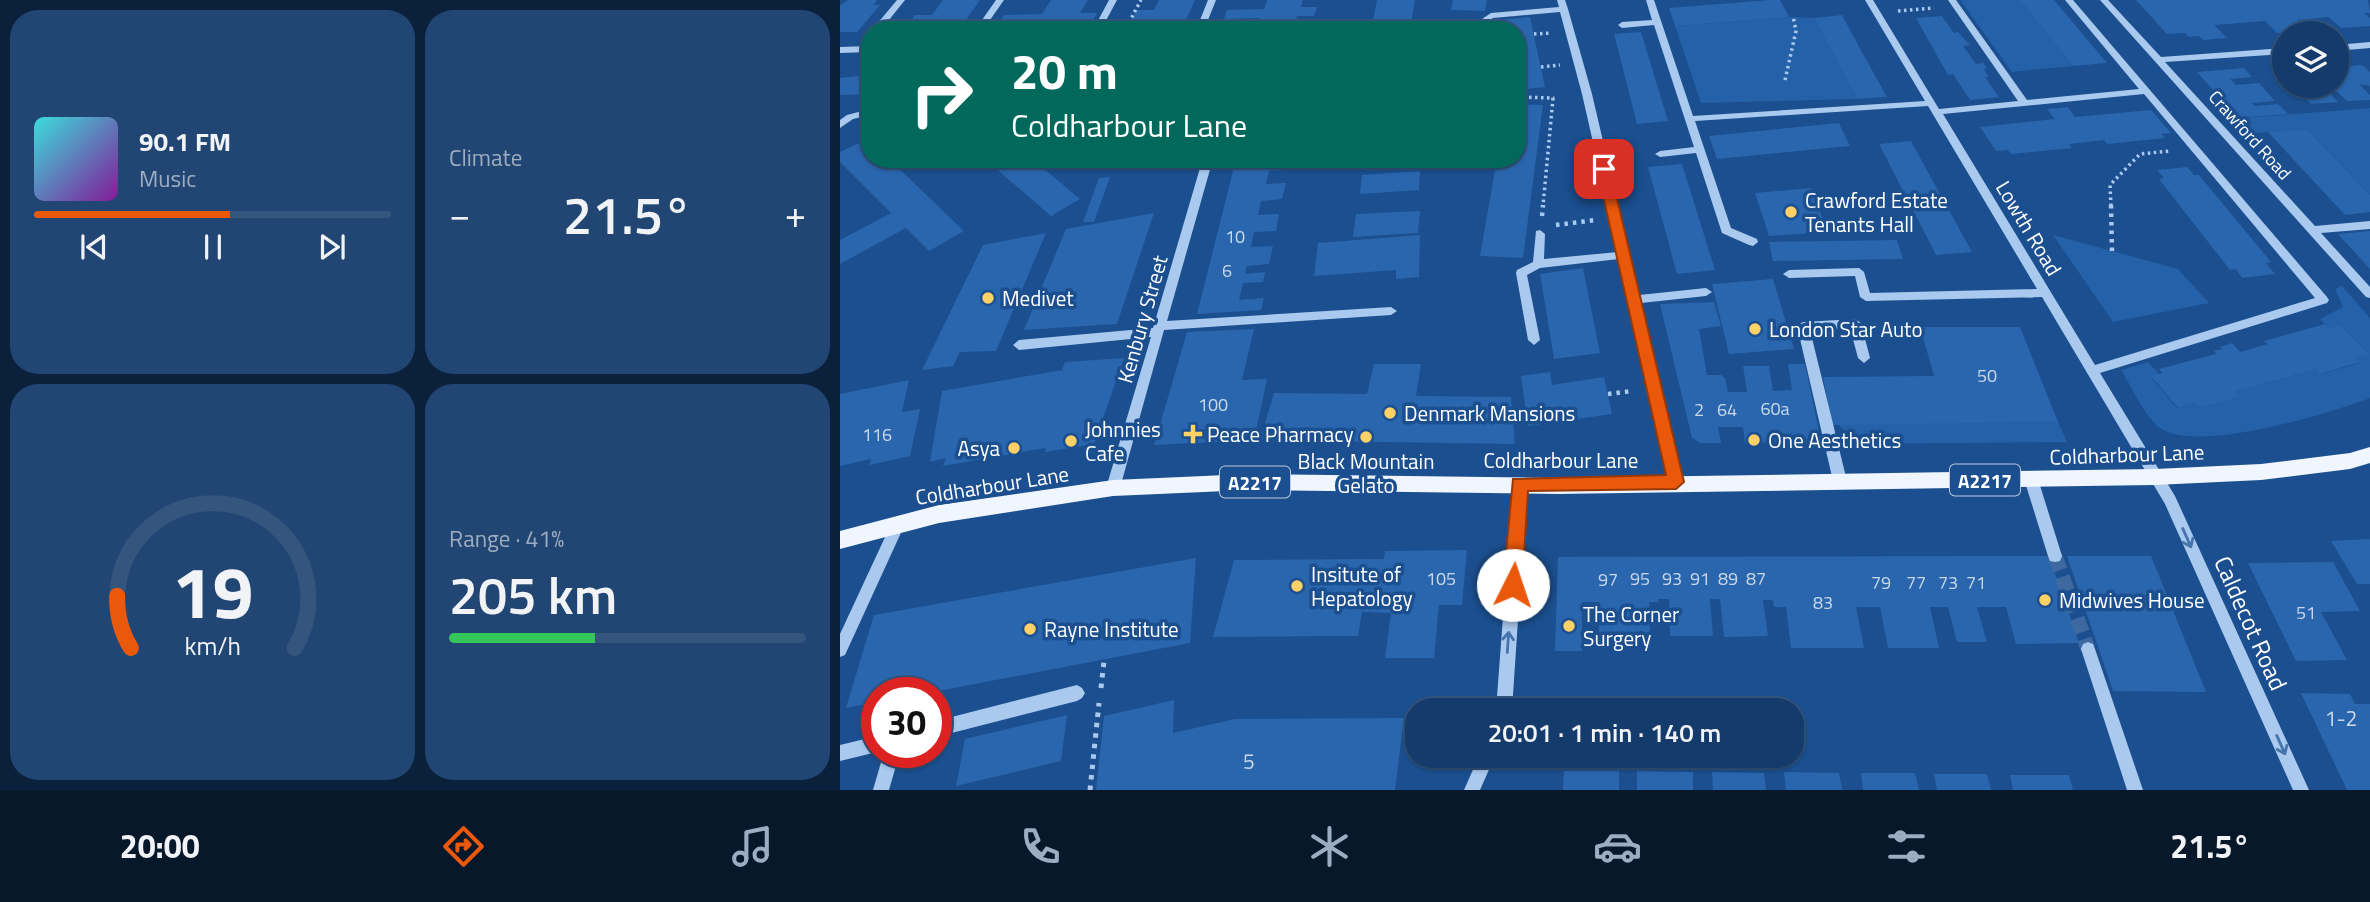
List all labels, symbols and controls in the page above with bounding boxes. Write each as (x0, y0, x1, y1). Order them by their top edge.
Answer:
map controls (2272, 21, 2349, 98)
button: layers (2272, 21, 2349, 98)
text: 20 m (1011, 33, 1118, 108)
icon: right (896, 49, 987, 140)
street label: Crawford Road (2202, 84, 2298, 186)
text: Coldharbour Lane (1011, 101, 1247, 149)
text: 90.1 FM (139, 122, 231, 161)
pin (1574, 139, 1634, 199)
text: Climate (449, 140, 522, 175)
icon: arrive (1585, 150, 1623, 188)
text: Music (139, 161, 196, 196)
street label: Lowth Road (1988, 174, 2070, 282)
text: 21.5° (563, 175, 692, 254)
place label: Crawford Estate Tenants Hall (1805, 184, 1948, 240)
text: − (449, 185, 470, 243)
text: + (785, 185, 806, 243)
marker: Crawford Estate Tenants Hall (1783, 204, 1799, 220)
house number: 10 (1225, 223, 1245, 250)
icon: previous (75, 228, 113, 266)
icon: pause (194, 228, 232, 266)
icon: next (313, 228, 351, 266)
street label: Kenbury Street (1108, 251, 1176, 387)
house number: 6 (1222, 257, 1232, 284)
place label: Medivet (1002, 282, 1074, 314)
marker: Medivet (980, 290, 996, 306)
place label: London Star Auto (1769, 313, 1923, 345)
marker: London Star Auto (1747, 321, 1763, 337)
house number: 50 (1977, 362, 1997, 389)
house number: 100 (1198, 391, 1228, 418)
house number: 60a (1760, 395, 1790, 422)
house number: 2 (1694, 396, 1704, 423)
house number: 64 (1717, 396, 1737, 423)
place label: Denmark Mansions (1404, 397, 1575, 429)
marker: Denmark Mansions (1382, 405, 1398, 421)
place label: Johnnies Cafe (1085, 413, 1161, 469)
place label: Peace Pharmacy (1207, 418, 1354, 450)
house number: 116 (862, 421, 892, 448)
place label: One Aesthetics (1768, 424, 1901, 456)
marker: Peace Pharmacy (1185, 426, 1201, 442)
marker: Black Mountain Gelato (1358, 429, 1374, 445)
place label: Asya (957, 432, 1000, 464)
marker: One Aesthetics (1746, 432, 1762, 448)
marker: Johnnies Cafe (1063, 433, 1079, 449)
street label: Coldharbour Lane (2049, 435, 2205, 473)
marker: Asya (1006, 440, 1022, 456)
street label: Coldharbour Lane (1484, 444, 1638, 476)
place label: Black Mountain Gelato (1298, 445, 1434, 501)
street label: Coldharbour Lane (913, 457, 1071, 513)
road number: A2217 (1950, 464, 2020, 495)
road number: A2217 (1220, 467, 1290, 498)
text: Range · 41% (449, 521, 564, 556)
one-way arrow (2181, 526, 2194, 548)
text: 19 (172, 536, 253, 646)
position arrow (1476, 548, 1550, 622)
street label: Caldecot Road (2205, 550, 2297, 696)
text: 205 km (449, 555, 617, 634)
place label: Insitute of Hepatology (1311, 558, 1413, 614)
house number: 105 (1426, 565, 1456, 592)
house number: 95 (1630, 565, 1650, 592)
house number: 93 (1662, 565, 1682, 592)
house number: 91 (1690, 565, 1710, 592)
house number: 89 (1718, 565, 1738, 592)
house number: 87 (1746, 565, 1766, 592)
house number: 97 (1598, 566, 1618, 593)
house number: 79 (1871, 569, 1891, 596)
house number: 77 (1906, 569, 1926, 596)
house number: 73 (1938, 569, 1958, 596)
house number: 71 (1966, 569, 1986, 596)
marker: Insitute of Hepatology (1289, 578, 1305, 594)
place label: Midwives House (2059, 584, 2205, 616)
house number: 83 (1813, 589, 1833, 616)
marker: Midwives House (2037, 592, 2053, 608)
place label: The Corner Surgery (1583, 598, 1679, 654)
house number: 51 (2296, 599, 2316, 626)
place label: Rayne Institute (1044, 613, 1179, 645)
marker: The Corner Surgery (1561, 618, 1577, 634)
marker: Rayne Institute (1022, 621, 1038, 637)
text: km/h (184, 627, 241, 665)
one-way arrow (1502, 631, 1515, 654)
speed limit sign: 30 (861, 677, 952, 768)
house number: 1-2 (2325, 702, 2357, 734)
text: 20:01 · 1 min · 140 m (1488, 713, 1721, 752)
one-way arrow (2275, 734, 2288, 755)
house number: 5 (1243, 745, 1255, 777)
text: 20:00 (120, 822, 200, 870)
icon: directions (439, 822, 488, 871)
icon: music (728, 822, 777, 871)
icon: phone (1016, 822, 1065, 871)
icon: climate (1305, 822, 1354, 871)
icon: car (1593, 822, 1642, 871)
icon: filters (1882, 822, 1931, 871)
text: 21.5° (2170, 822, 2250, 870)

